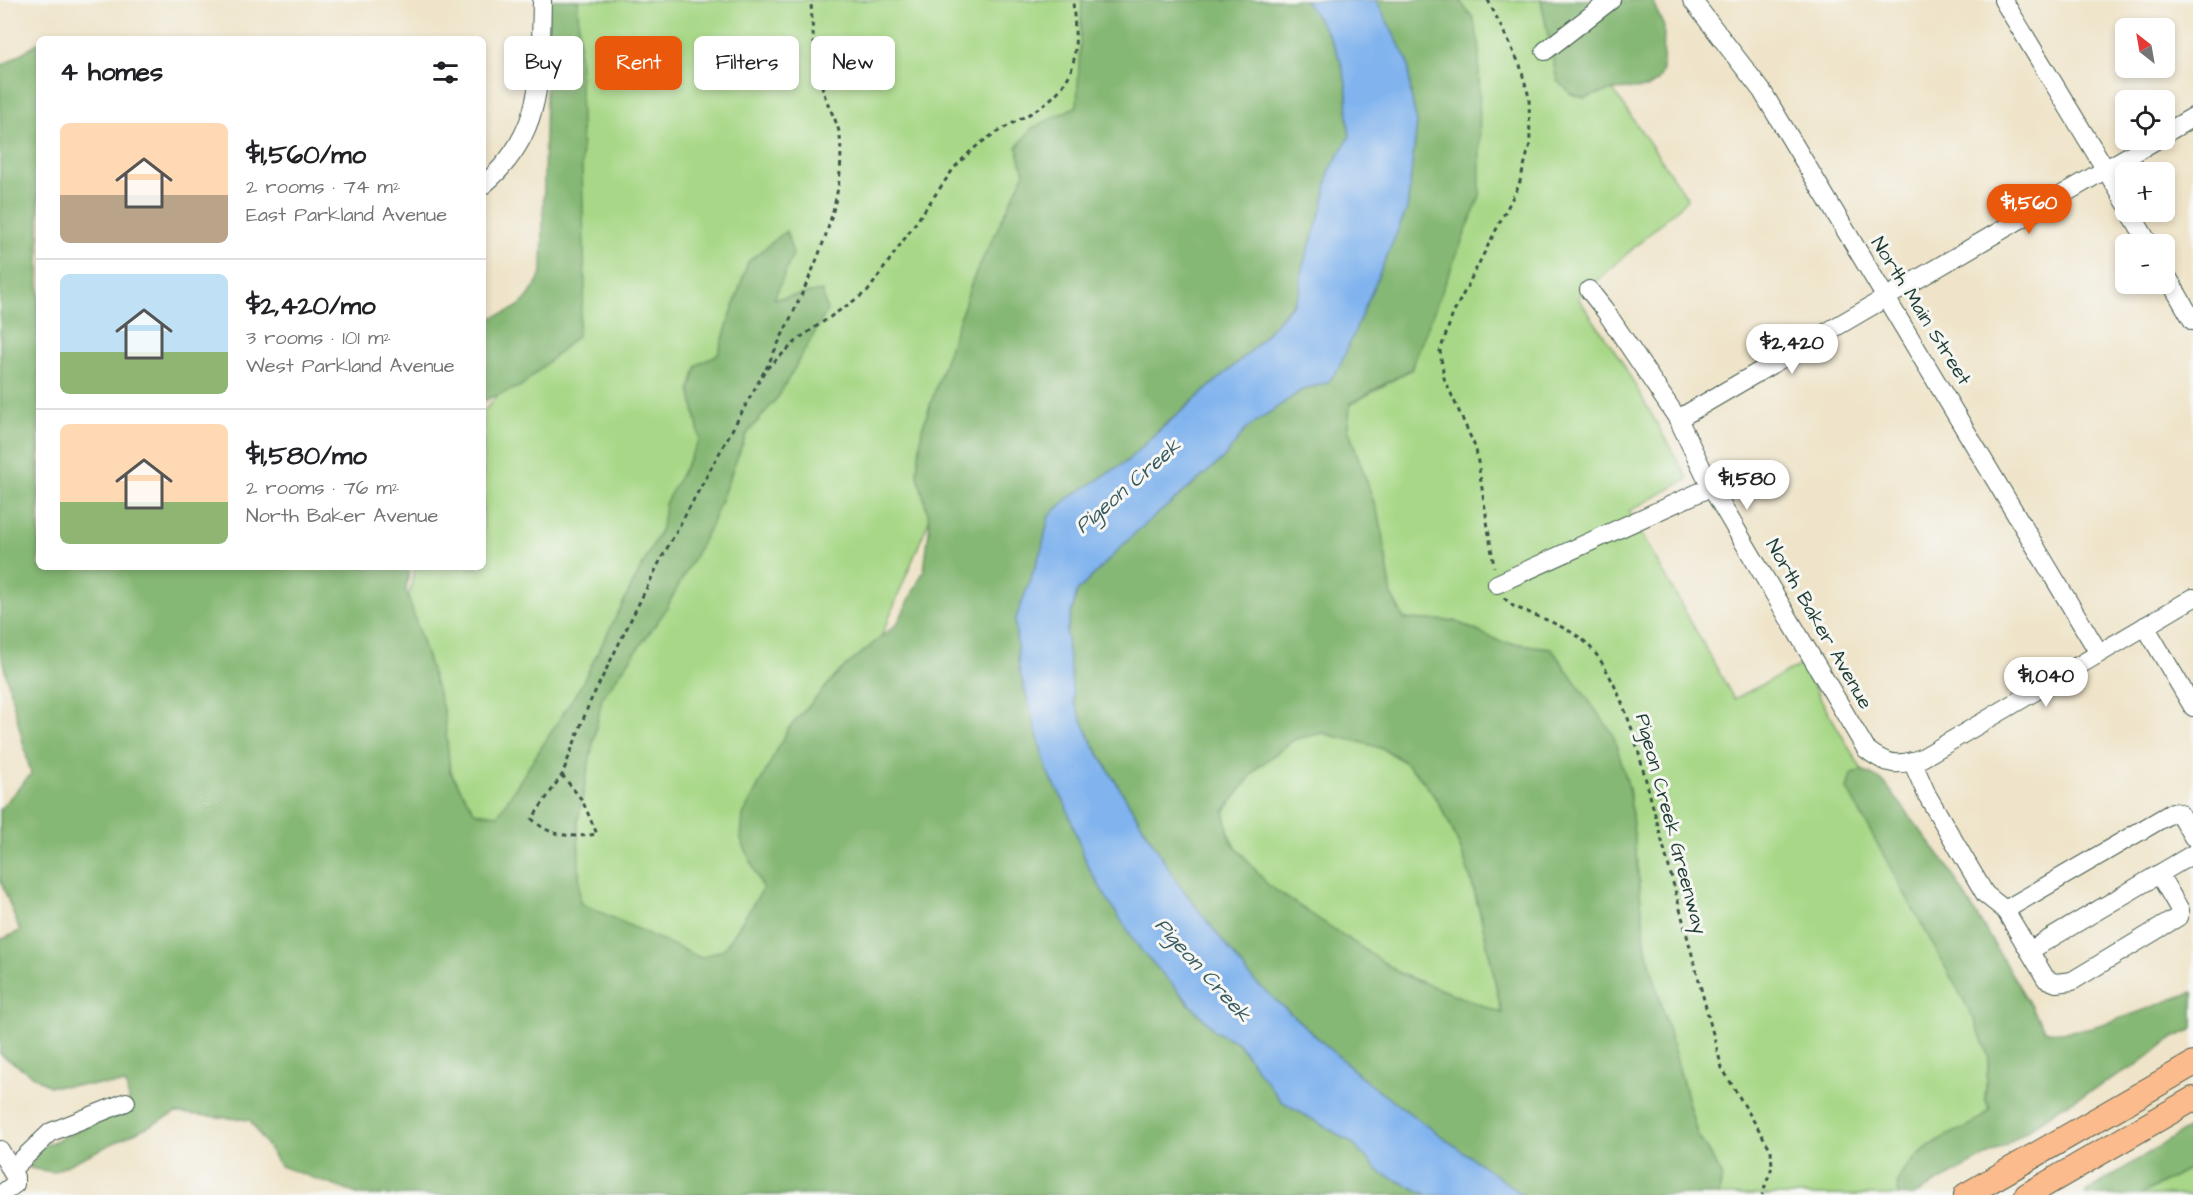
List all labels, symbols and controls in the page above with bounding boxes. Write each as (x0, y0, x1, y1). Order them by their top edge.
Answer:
north arrow (2115, 18, 2175, 78)
map controls (2115, 18, 2175, 294)
chip: Buy (504, 36, 583, 90)
chip: Rent (595, 36, 682, 90)
chip: Filters (694, 36, 799, 90)
chip: New (811, 36, 895, 90)
text: 4 homes (60, 54, 163, 90)
icon: filters (429, 56, 462, 89)
button: locate (2115, 90, 2175, 150)
text: $1,560/mo (246, 137, 366, 173)
icon: home (108, 147, 180, 219)
button: + (2115, 162, 2175, 222)
text: 2 rooms · 74 m² (246, 173, 400, 201)
pin: $1,560 (1980, 184, 2078, 235)
text: $1,560 (2001, 189, 2057, 217)
text: East Parkland Avenue (246, 201, 447, 229)
street label: North Main Street (1864, 231, 1978, 391)
button: − (2115, 234, 2175, 294)
text: $2,420/mo (246, 288, 376, 324)
icon: home (108, 298, 180, 370)
text: 3 rooms · 101 m² (246, 324, 391, 352)
pin: $2,420 (1743, 324, 1841, 375)
text: $2,420 (1760, 329, 1824, 357)
text: West Parkland Avenue (246, 352, 455, 380)
water label: Pigeon Creek (1069, 431, 1189, 541)
text: $1,580/mo (246, 438, 367, 474)
icon: home (108, 448, 180, 520)
pin: $1,580 (1698, 460, 1796, 511)
text: $1,580 (1719, 465, 1776, 493)
text: 2 rooms · 76 m² (246, 474, 399, 502)
text: North Baker Avenue (246, 502, 438, 530)
street label: North Baker Avenue (1759, 534, 1879, 714)
pin: $1,040 (1997, 657, 2095, 708)
text: $1,040 (2018, 662, 2074, 690)
street label: Pigeon Creek Greenway (1627, 711, 1714, 938)
water label: Pigeon Creek (1147, 911, 1259, 1030)

